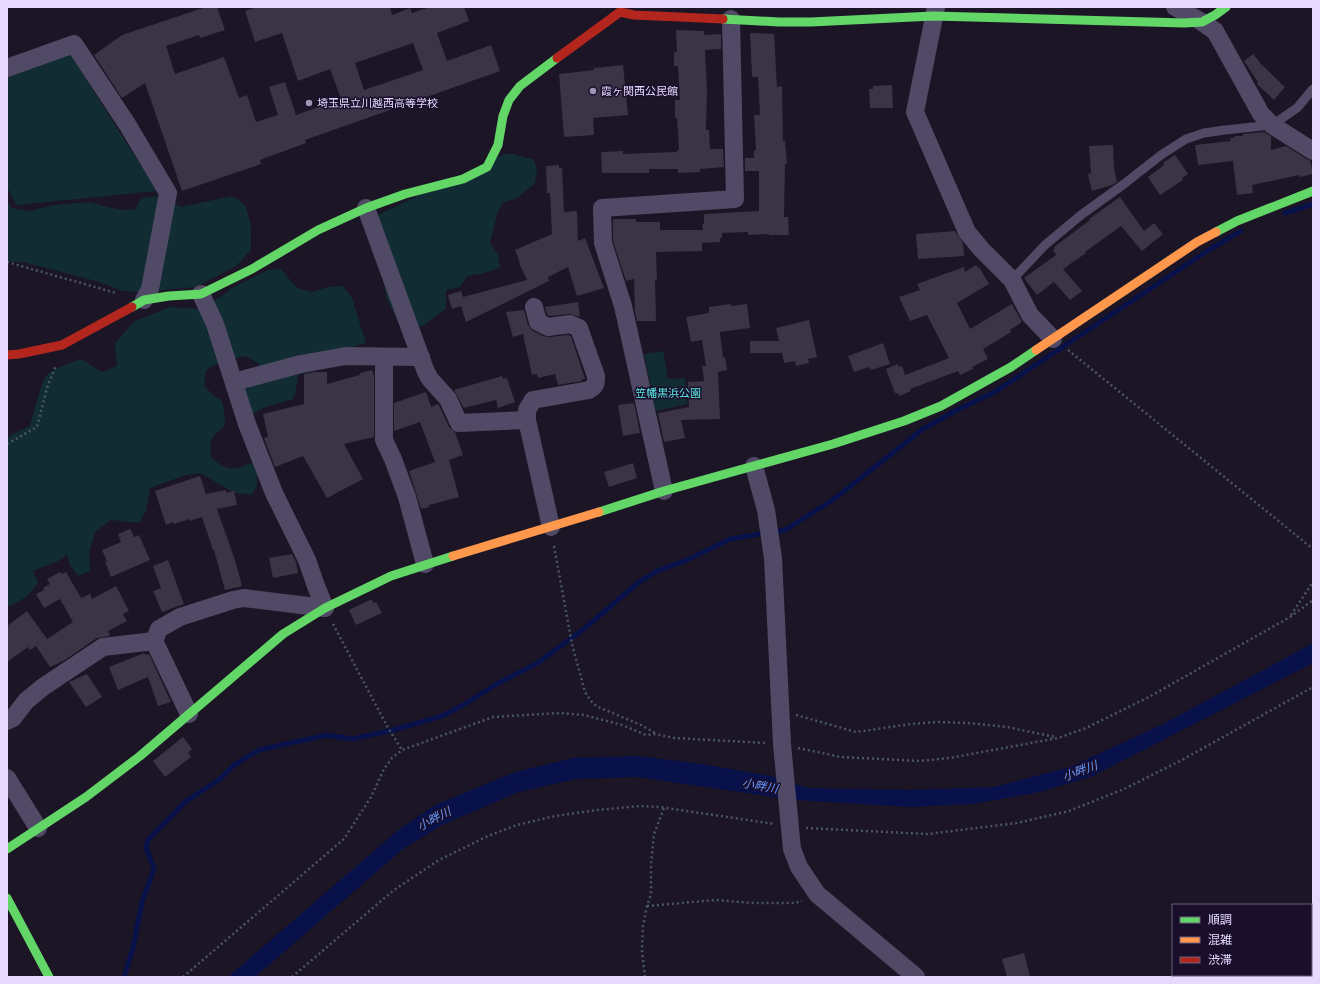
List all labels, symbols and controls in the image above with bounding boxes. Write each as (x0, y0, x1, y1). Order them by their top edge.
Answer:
place label: 霞ヶ関西公民館 (601, 85, 678, 98)
marker: 霞ヶ関西公民館 (588, 86, 598, 96)
place label: 埼玉県立川越西高等学校 (317, 97, 438, 110)
marker: 埼玉県立川越西高等学校 (304, 98, 314, 108)
park label: 笠幡黒浜公園 (635, 387, 701, 400)
water label: 小畔川 (1061, 758, 1101, 784)
water label: 小畔川 (741, 776, 781, 796)
water label: 小畔川 (415, 803, 455, 834)
legend (1172, 904, 1312, 976)
text: 順調 (1208, 913, 1232, 927)
text: 混雑 (1208, 933, 1232, 947)
text: 渋滞 (1208, 953, 1232, 967)

